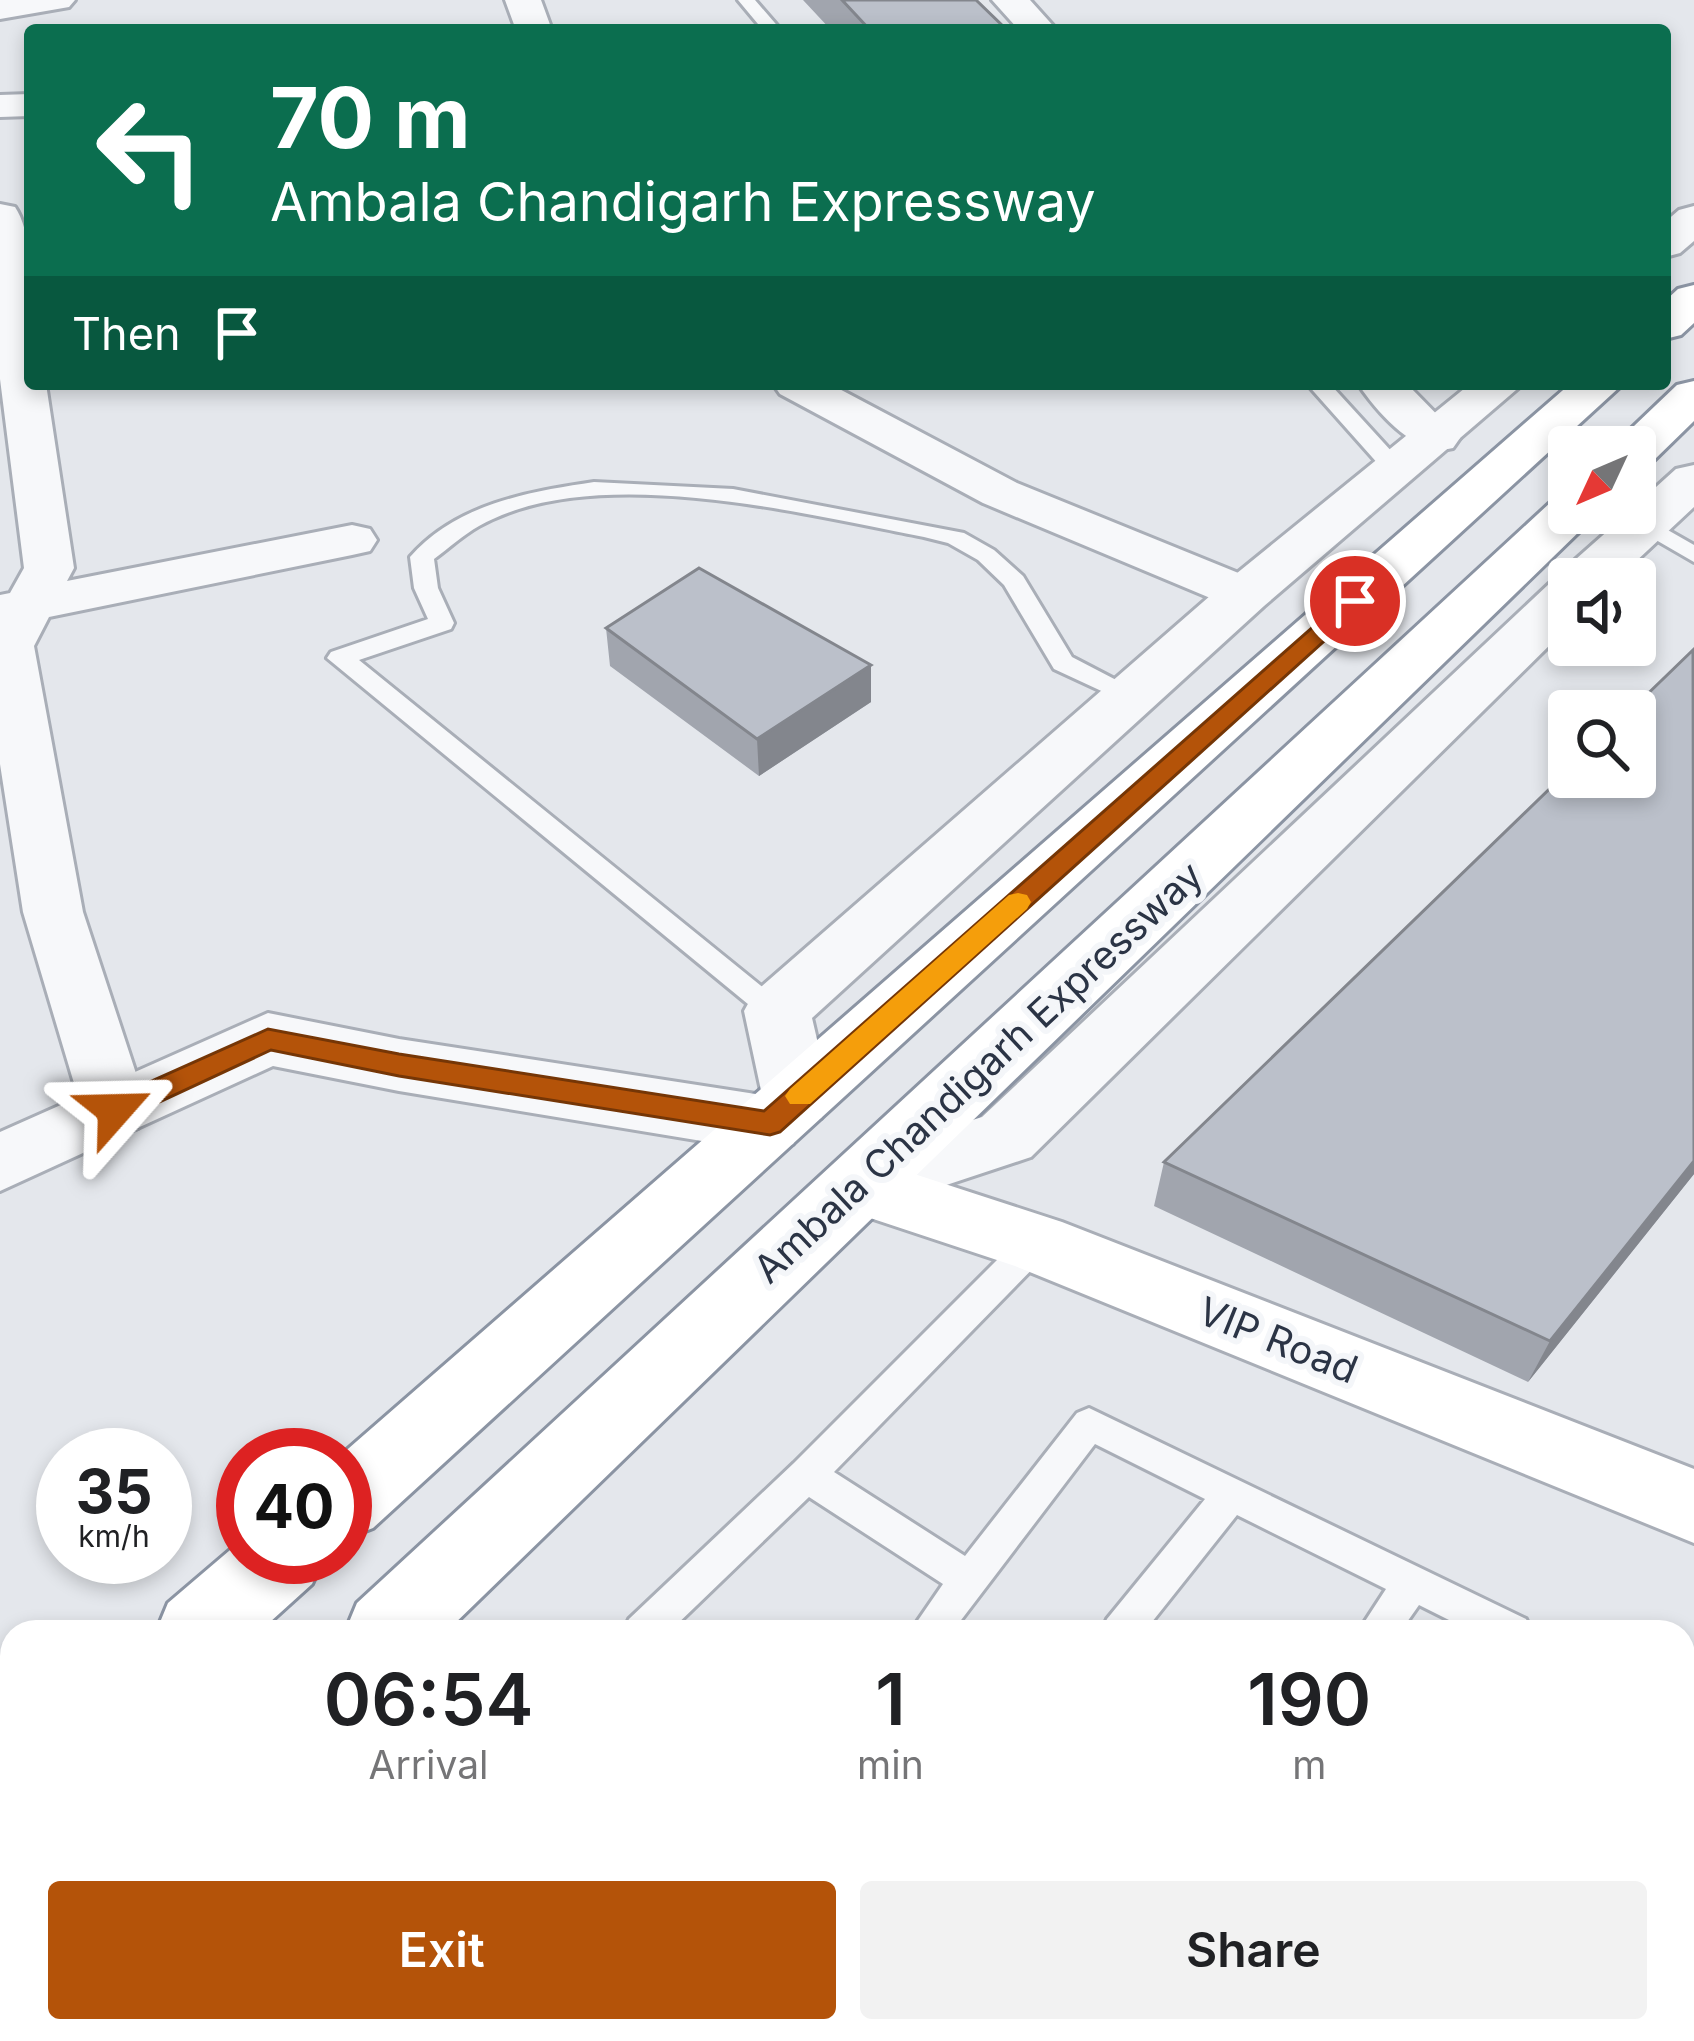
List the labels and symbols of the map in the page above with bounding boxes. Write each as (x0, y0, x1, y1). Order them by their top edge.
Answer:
north arrow (1548, 426, 1656, 534)
pin (1304, 550, 1406, 652)
street label: Ambala Chandigarh Expressway (744, 851, 1212, 1292)
position arrow (52, 1047, 178, 1173)
street label: VIP Road (1192, 1286, 1365, 1393)
speed limit sign: 40 (216, 1428, 372, 1584)

